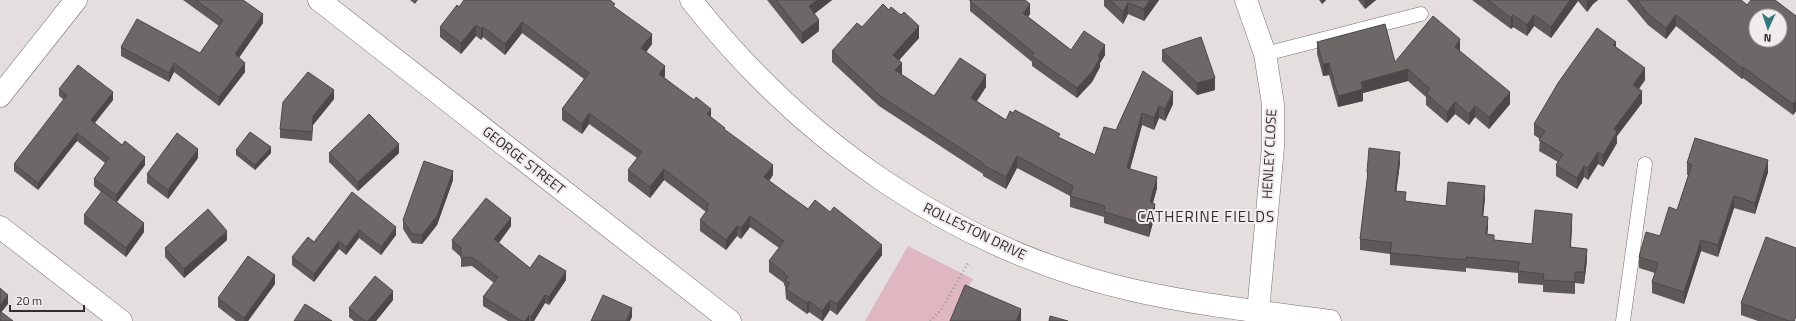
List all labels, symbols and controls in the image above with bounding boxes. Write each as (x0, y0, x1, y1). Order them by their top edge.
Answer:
north arrow (1748, 8, 1788, 48)
text: N (1763, 30, 1772, 46)
street label: HENLEY CLOSE (1256, 108, 1281, 200)
street label: GEORGE STREET (478, 121, 571, 199)
street label: ROLLESTON DRIVE (920, 196, 1031, 265)
district label: CATHERINE FIELDS (1137, 205, 1275, 228)
scale bar (10, 287, 84, 313)
text: 20 m (16, 291, 42, 310)

